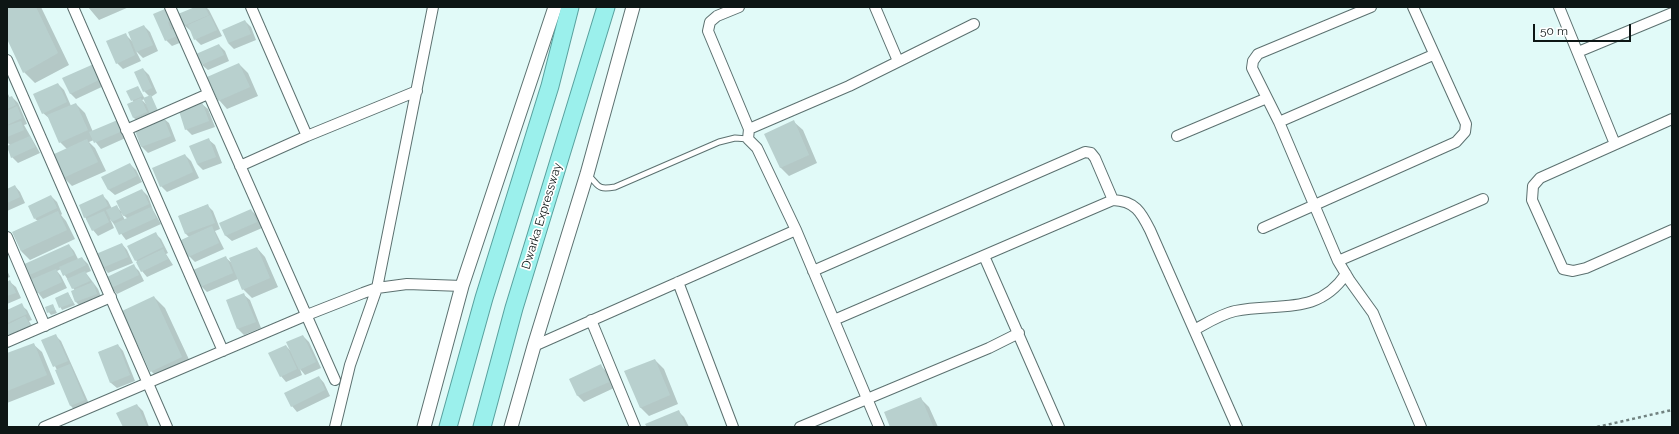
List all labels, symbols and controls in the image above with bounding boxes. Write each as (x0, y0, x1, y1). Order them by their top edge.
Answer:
scale bar (1535, 16, 1633, 42)
text: 50 m (1540, 24, 1568, 38)
street label: Dwarka Expressway (519, 161, 565, 271)

